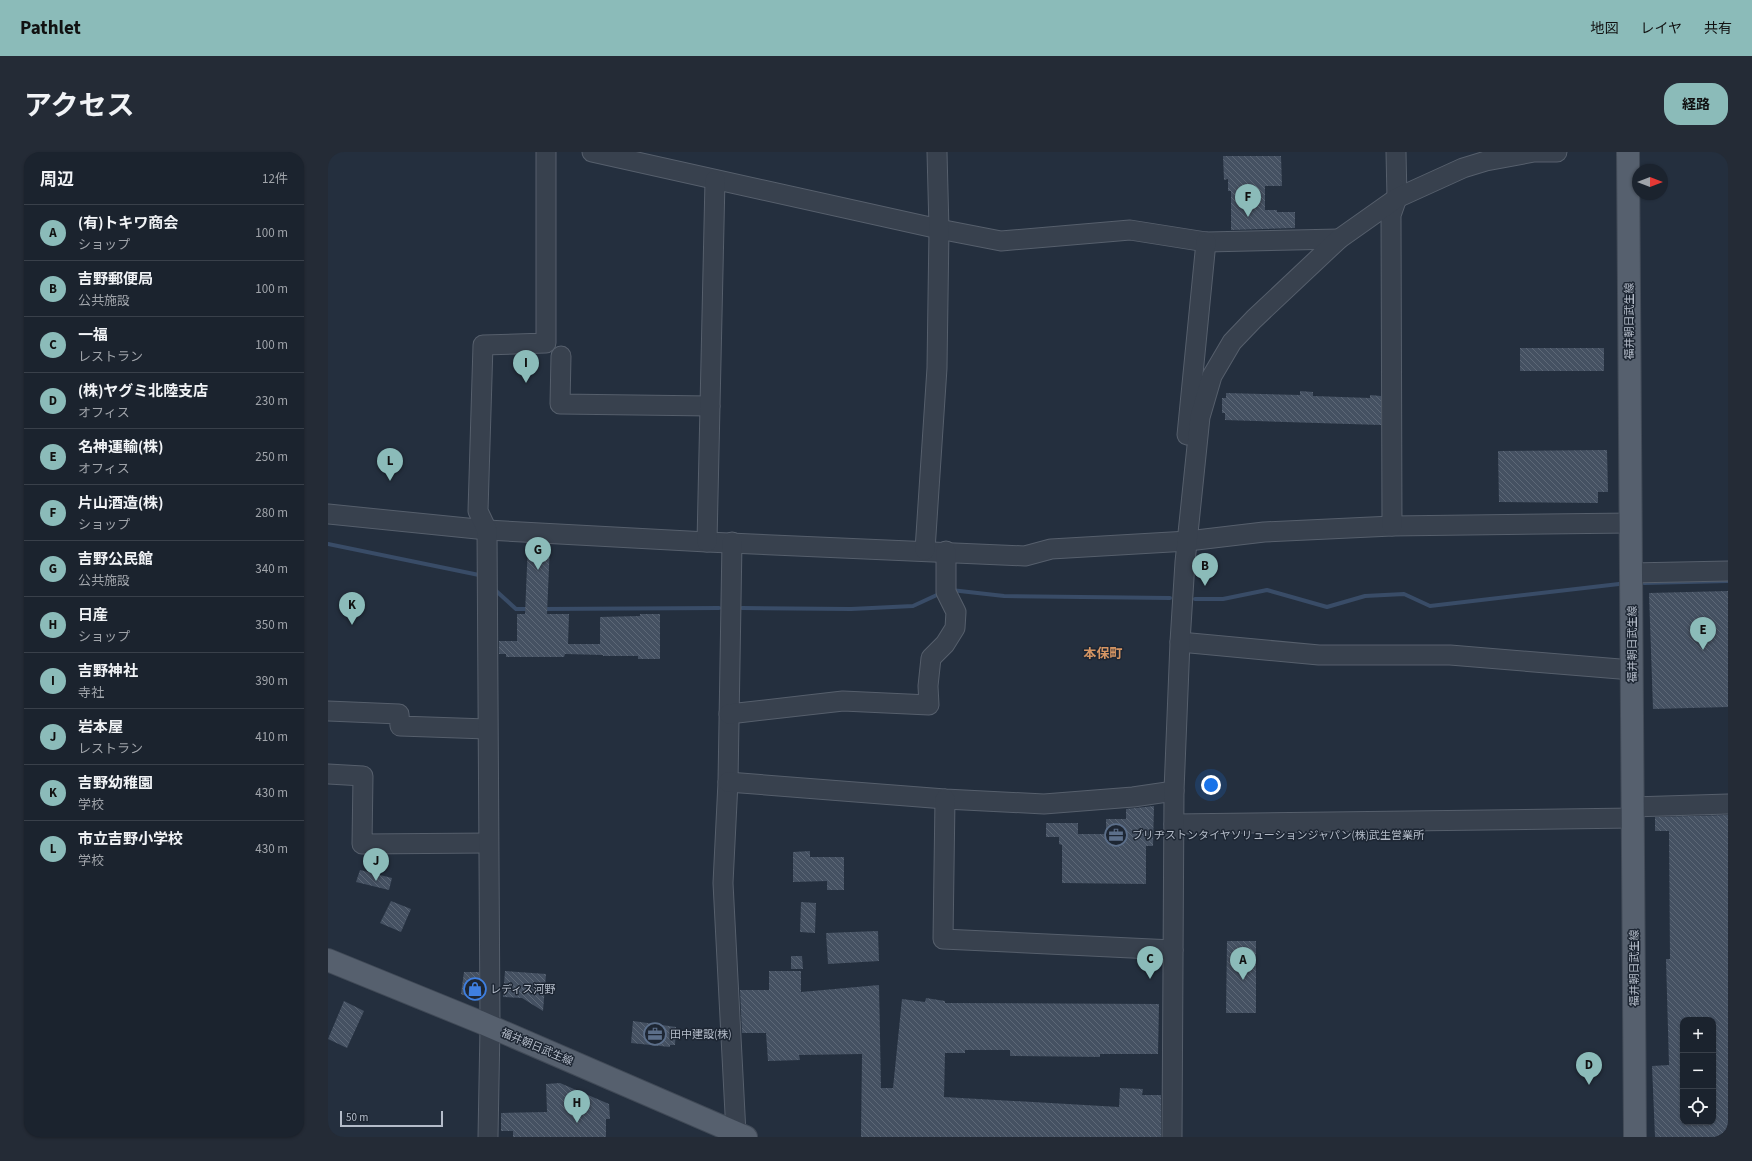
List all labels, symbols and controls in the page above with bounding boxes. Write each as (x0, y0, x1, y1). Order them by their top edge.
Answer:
text: Pathlet (20, 15, 81, 42)
text: 地図 (1590, 19, 1618, 39)
text: レイヤ (1640, 19, 1682, 39)
text: 共有 (1704, 19, 1732, 39)
button: 経路 (1664, 83, 1728, 125)
text: アクセス (24, 86, 135, 126)
north arrow (1632, 164, 1668, 200)
text: 周辺 (40, 168, 74, 192)
text: 12件 (262, 170, 288, 188)
pin: F (1235, 184, 1261, 217)
text: (有)トキワ商会 (78, 213, 178, 234)
text: A (49, 224, 57, 242)
text: 100 m (255, 224, 288, 242)
text: ショップ (78, 236, 130, 254)
text: 吉野郵便局 (78, 269, 153, 290)
text: B (49, 280, 57, 298)
text: 100 m (255, 280, 288, 298)
street label: 福井朝日武生線 (1622, 283, 1637, 360)
text: 公共施設 (78, 292, 130, 310)
text: 一福 (78, 325, 108, 346)
text: C (49, 336, 57, 354)
text: 100 m (255, 336, 288, 354)
text: レストラン (78, 348, 143, 366)
pin: I (513, 350, 539, 383)
text: (株)ヤグミ北陸支店 (78, 381, 208, 402)
text: D (49, 392, 57, 410)
text: 230 m (255, 392, 288, 410)
text: オフィス (78, 404, 130, 422)
text: 名神運輸(株) (78, 437, 163, 458)
text: E (49, 448, 57, 466)
text: 250 m (255, 448, 288, 466)
pin: L (377, 448, 403, 481)
text: オフィス (78, 460, 130, 478)
text: 片山酒造(株) (78, 493, 163, 514)
text: F (50, 504, 56, 522)
text: 280 m (255, 504, 288, 522)
text: ショップ (78, 516, 130, 534)
pin: G (525, 537, 551, 570)
text: 吉野公民館 (78, 549, 153, 570)
pin: B (1192, 553, 1218, 586)
text: G (49, 560, 57, 578)
text: 340 m (255, 560, 288, 578)
text: 公共施設 (78, 572, 130, 590)
pin: K (339, 592, 365, 625)
text: 日産 (78, 605, 108, 626)
street label: 福井朝日武生線 (1625, 606, 1640, 683)
text: H (49, 616, 57, 634)
text: 350 m (255, 616, 288, 634)
pin: E (1690, 617, 1716, 650)
text: ショップ (78, 628, 130, 646)
district label: 本保町 (1083, 645, 1123, 663)
text: 吉野神社 (78, 661, 138, 682)
text: I (51, 672, 55, 690)
text: 390 m (255, 672, 288, 690)
text: 寺社 (78, 684, 104, 702)
text: 岩本屋 (78, 717, 123, 738)
text: J (50, 728, 56, 746)
text: 410 m (255, 728, 288, 746)
text: レストラン (78, 740, 143, 758)
text: 吉野幼稚園 (78, 773, 153, 794)
your location (1201, 775, 1221, 795)
text: K (49, 784, 57, 802)
text: 430 m (255, 784, 288, 802)
text: 学校 (78, 796, 104, 814)
office icon: ブリヂストンタイヤソリューションジャパン(株)武生営業所 (1103, 822, 1129, 848)
place label: ブリヂストンタイヤソリューションジャパン(株)武生営業所 (1132, 828, 1425, 843)
text: 市立吉野小学校 (78, 829, 183, 850)
text: L (50, 840, 56, 858)
text: 430 m (255, 840, 288, 858)
pin: J (363, 848, 389, 881)
text: 学校 (78, 852, 104, 870)
street label: 福井朝日武生線 (1627, 930, 1642, 1007)
pin: C (1137, 946, 1163, 979)
pin: A (1230, 947, 1256, 980)
shop icon: レディス河野 (462, 976, 488, 1002)
place label: レディス河野 (490, 982, 555, 997)
map controls (1680, 1017, 1716, 1125)
button: + (1680, 1017, 1716, 1053)
office icon: 田中建設(株) (642, 1021, 668, 1047)
street label: 福井朝日武生線 (499, 1025, 575, 1069)
place label: 田中建設(株) (670, 1027, 732, 1042)
pin: D (1576, 1052, 1602, 1085)
button: − (1680, 1053, 1716, 1089)
button: locate (1680, 1089, 1716, 1125)
pin: H (564, 1090, 590, 1123)
scale bar (340, 1109, 443, 1128)
text: 50 m (346, 1110, 368, 1125)

